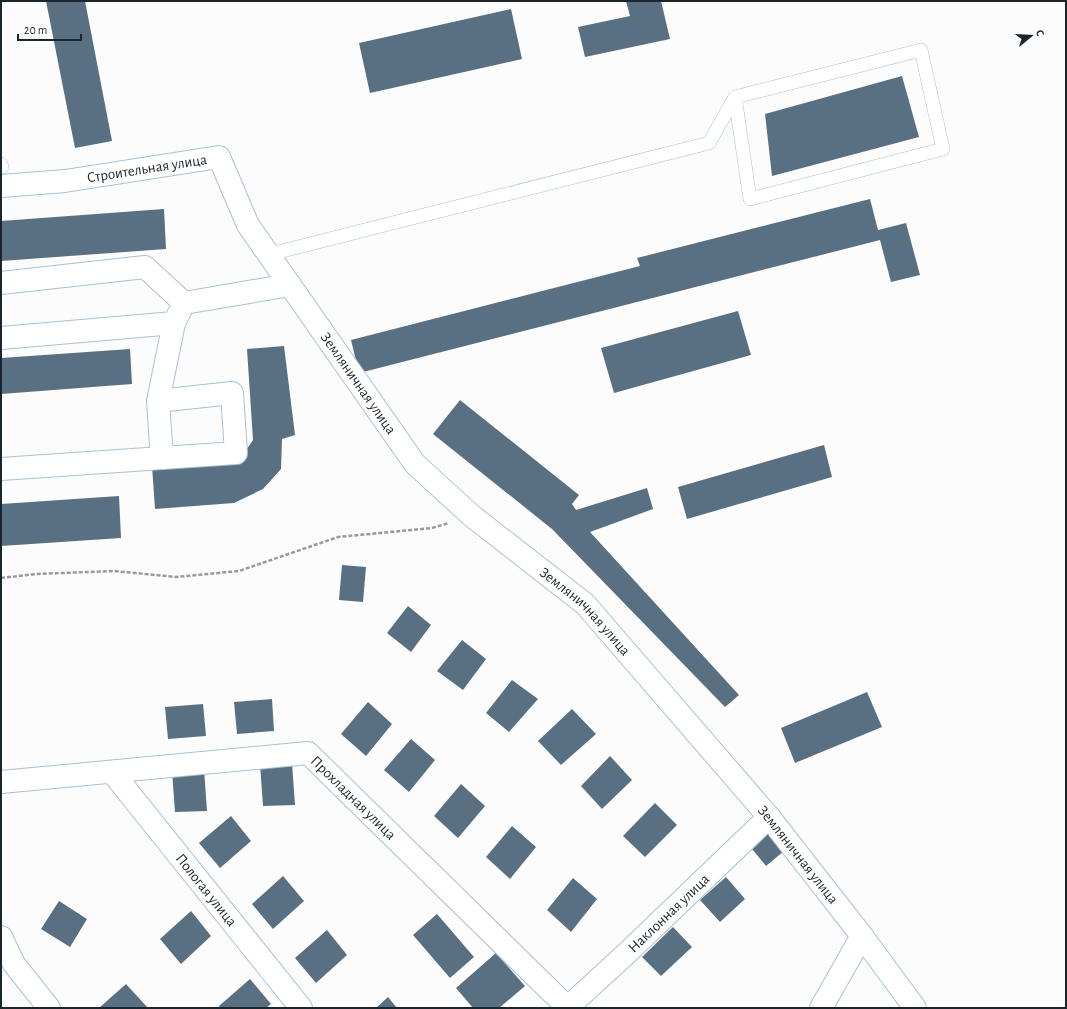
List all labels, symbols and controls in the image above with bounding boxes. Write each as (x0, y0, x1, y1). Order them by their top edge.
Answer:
scale bar (18, 16, 81, 42)
north arrow (1011, 16, 1051, 56)
text: 20 m (24, 24, 47, 36)
text: С (1034, 28, 1046, 38)
street label: Строительная улица (86, 151, 208, 185)
street label: Земляничная улица (318, 330, 399, 437)
street label: Земляничная улица (537, 564, 633, 658)
street label: Прохладная улица (308, 753, 399, 842)
street label: Земляничная улица (755, 803, 841, 907)
street label: Пологая улица (173, 851, 240, 929)
street label: Наклонная улица (625, 871, 712, 955)

